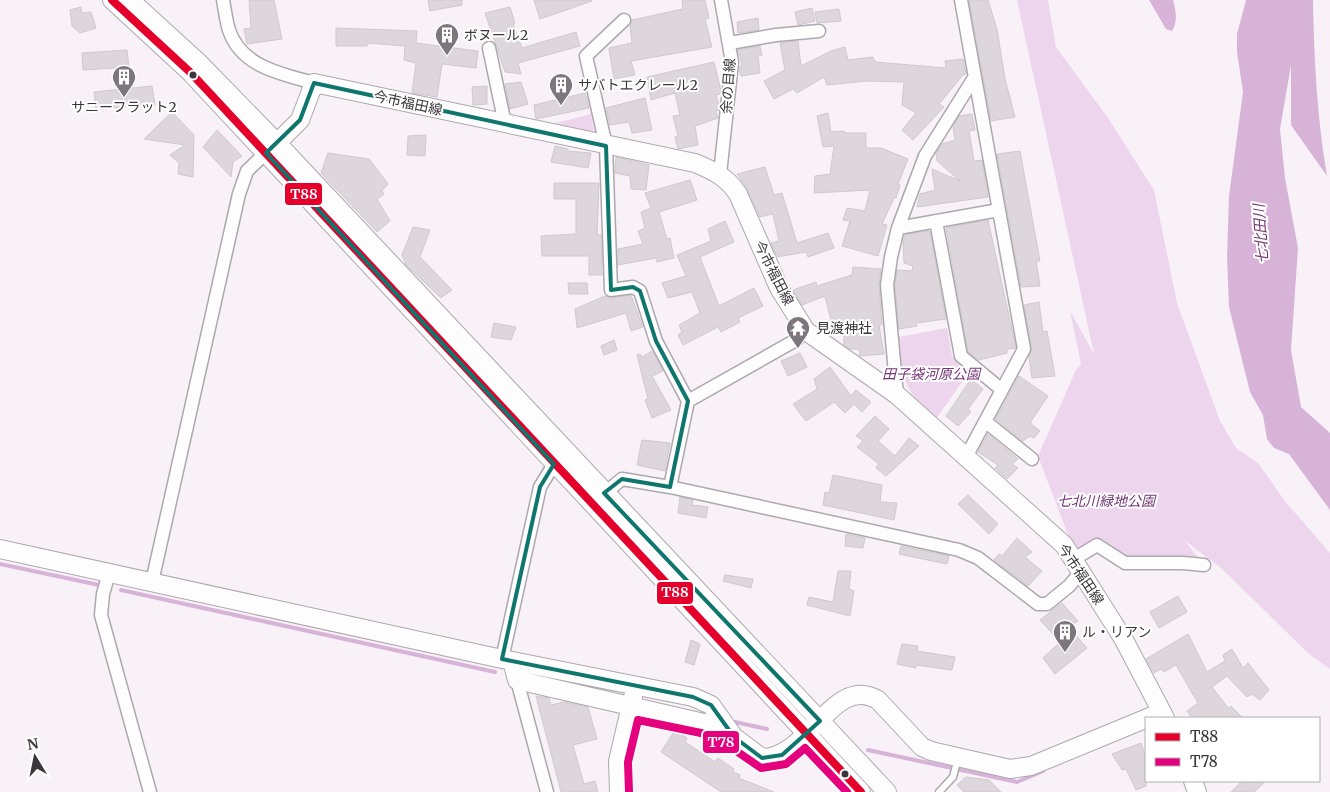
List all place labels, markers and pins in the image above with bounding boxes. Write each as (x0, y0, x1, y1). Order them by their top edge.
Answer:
building icon: ボヌール2 (434, 22, 460, 56)
place label: ボヌール2 (464, 26, 528, 44)
building icon: サニーフラット2 (111, 64, 137, 98)
unlabelled marker (188, 70, 198, 80)
building icon: サバトエクレール2 (548, 72, 574, 106)
place label: サバトエクレール2 (578, 76, 698, 94)
place label: サニーフラット2 (71, 98, 177, 116)
temple icon: 見渡神社 (785, 315, 811, 349)
place label: 見渡神社 (816, 319, 872, 337)
building icon: ル・リアン (1052, 619, 1078, 653)
place label: ル・リアン (1082, 623, 1151, 641)
unlabelled marker (840, 769, 850, 779)

